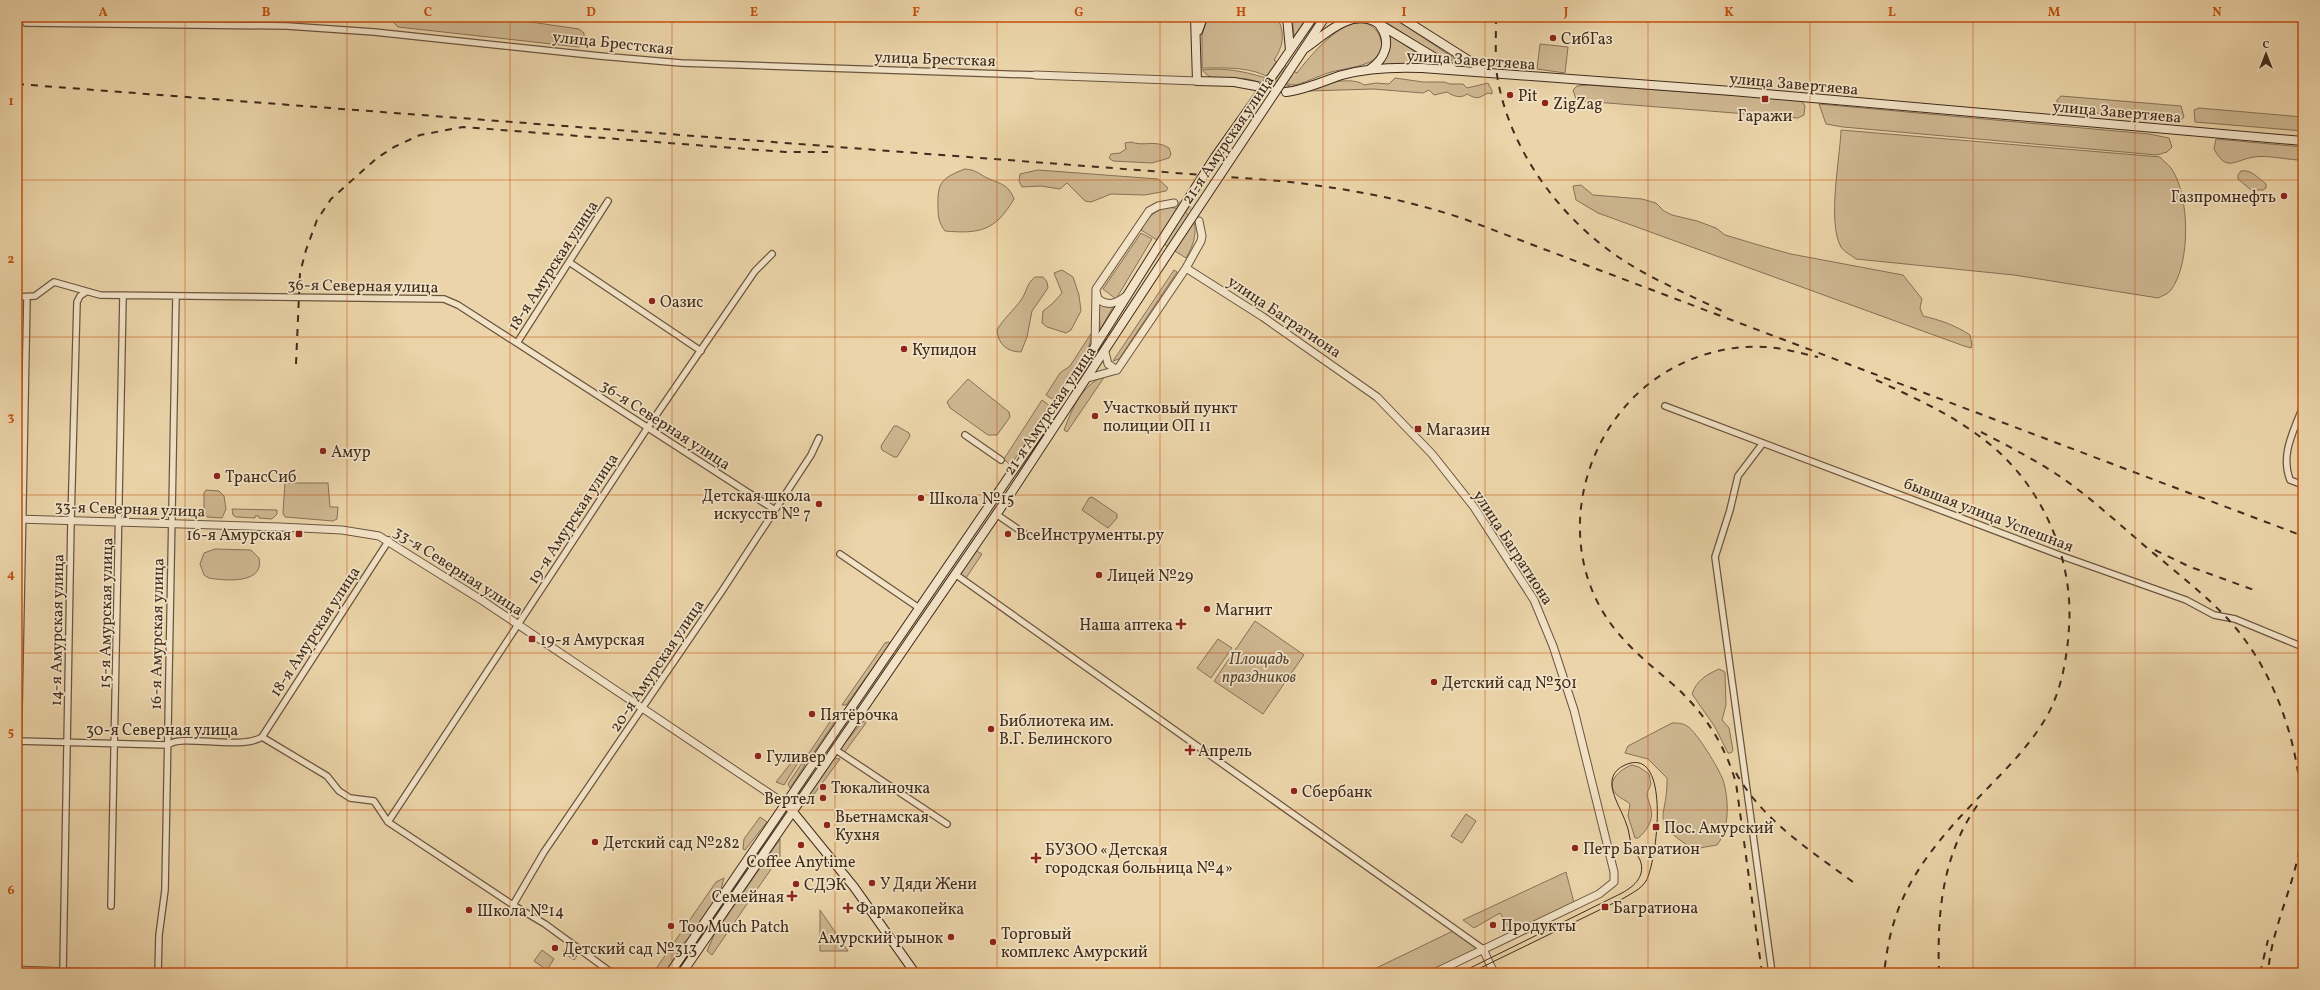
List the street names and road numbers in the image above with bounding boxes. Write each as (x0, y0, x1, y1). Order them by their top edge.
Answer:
street label: улица Брестская (551, 27, 674, 61)
street label: улица Завертяева (1405, 46, 1536, 76)
street label: улица Брестская (874, 47, 996, 73)
street label: улица Завертяева (1728, 68, 1859, 102)
street label: 21-я Амурская улица (1177, 71, 1280, 209)
street label: улица Завертяева (2051, 96, 2182, 130)
street label: 18-я Амурская улица (503, 197, 604, 336)
street label: улица Багратиона (1223, 271, 1345, 364)
street label: 36-я Северная улица (287, 275, 439, 299)
street label: 21-я Амурская улица (999, 342, 1102, 480)
street label: 36-я Северная улица (596, 375, 734, 476)
street label: 19-я Амурская улица (523, 449, 624, 589)
street label: бывшая улица Успешная (1900, 473, 2076, 558)
street label: улица Багратиона (1467, 486, 1558, 610)
street label: 33-я Северная улица (54, 496, 206, 524)
street label: 33-я Северная улица (389, 521, 527, 622)
street label: 15-я Амурская улица (95, 537, 119, 689)
street label: 14-я Амурская улица (46, 554, 70, 706)
street label: 16-я Амурская улица (146, 558, 170, 710)
street label: 18-я Амурская улица (265, 563, 366, 702)
street label: 20-я Амурская улица (605, 595, 710, 737)
street label: 30-я Северная улица (86, 720, 238, 742)

